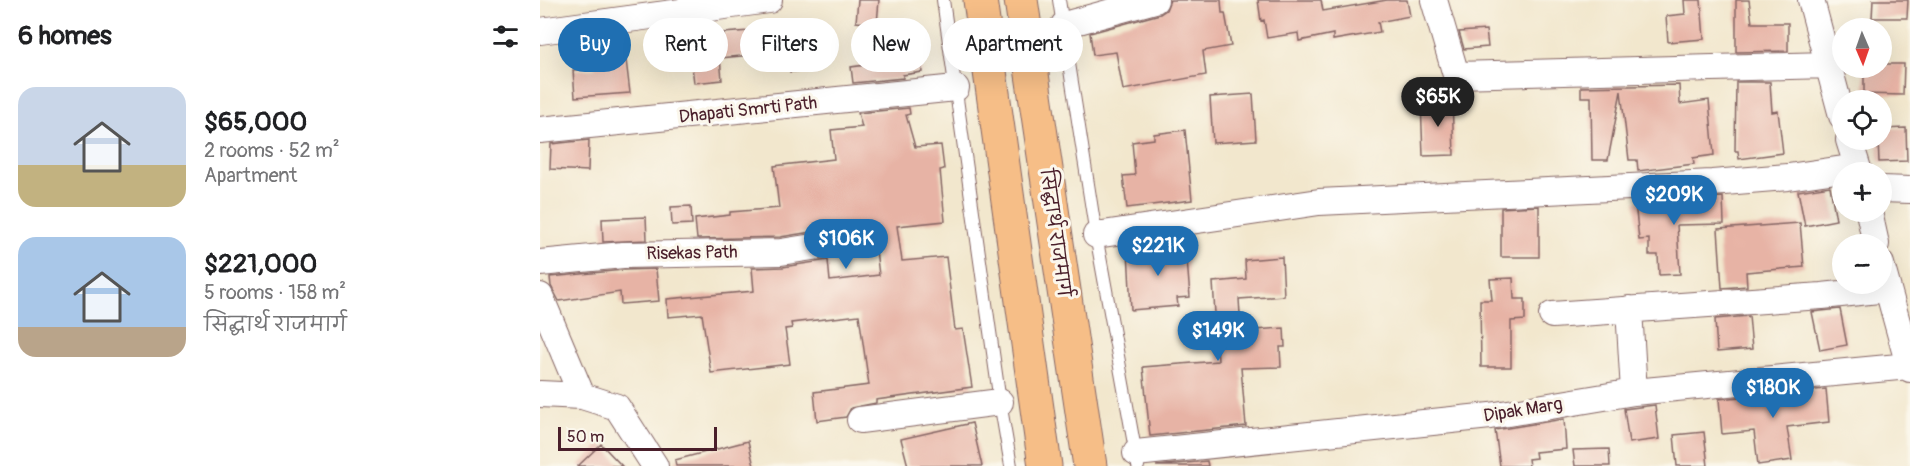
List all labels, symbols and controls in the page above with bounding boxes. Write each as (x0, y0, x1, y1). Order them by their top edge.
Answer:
chip: Buy (558, 18, 631, 72)
chip: Rent (643, 18, 728, 72)
chip: Filters (740, 18, 839, 72)
chip: New (851, 18, 931, 72)
chip: Apartment (943, 18, 1083, 72)
north arrow (1832, 18, 1892, 78)
map controls (1832, 18, 1892, 294)
text: 6 homes (18, 20, 112, 52)
icon: filters (489, 20, 522, 53)
pin: $65K (1402, 77, 1474, 128)
text: $65K (1415, 84, 1461, 109)
button: locate (1832, 90, 1892, 150)
street label: Dhapati Smrti Path (678, 91, 818, 129)
text: $65,000 (204, 106, 307, 138)
icon: home (66, 111, 138, 183)
text: 2 rooms · 52 m² (204, 138, 340, 163)
button: + (1832, 162, 1892, 222)
text: Apartment (204, 163, 297, 188)
street label: सिद्धार्थ राजमार्ग (1035, 166, 1079, 300)
pin: $209K (1632, 175, 1716, 226)
text: $209K (1645, 182, 1703, 207)
pin: $106K (804, 219, 888, 270)
text: $106K (818, 226, 874, 251)
pin: $221K (1116, 226, 1200, 277)
text: $221K (1131, 233, 1185, 258)
button: − (1832, 234, 1892, 294)
street label: Risekas Path (646, 241, 738, 265)
text: $221,000 (204, 248, 317, 280)
icon: home (66, 261, 138, 333)
text: 5 rooms · 158 m² (204, 280, 346, 305)
pin: $149K (1176, 311, 1260, 362)
text: सिद्धार्थ राजमार्ग (204, 312, 347, 337)
text: $149K (1192, 318, 1244, 343)
pin: $180K (1731, 368, 1815, 419)
text: $180K (1746, 375, 1800, 400)
street label: Dipak Marg (1482, 392, 1564, 428)
scale bar (558, 424, 717, 452)
text: 50 m (567, 427, 604, 447)

